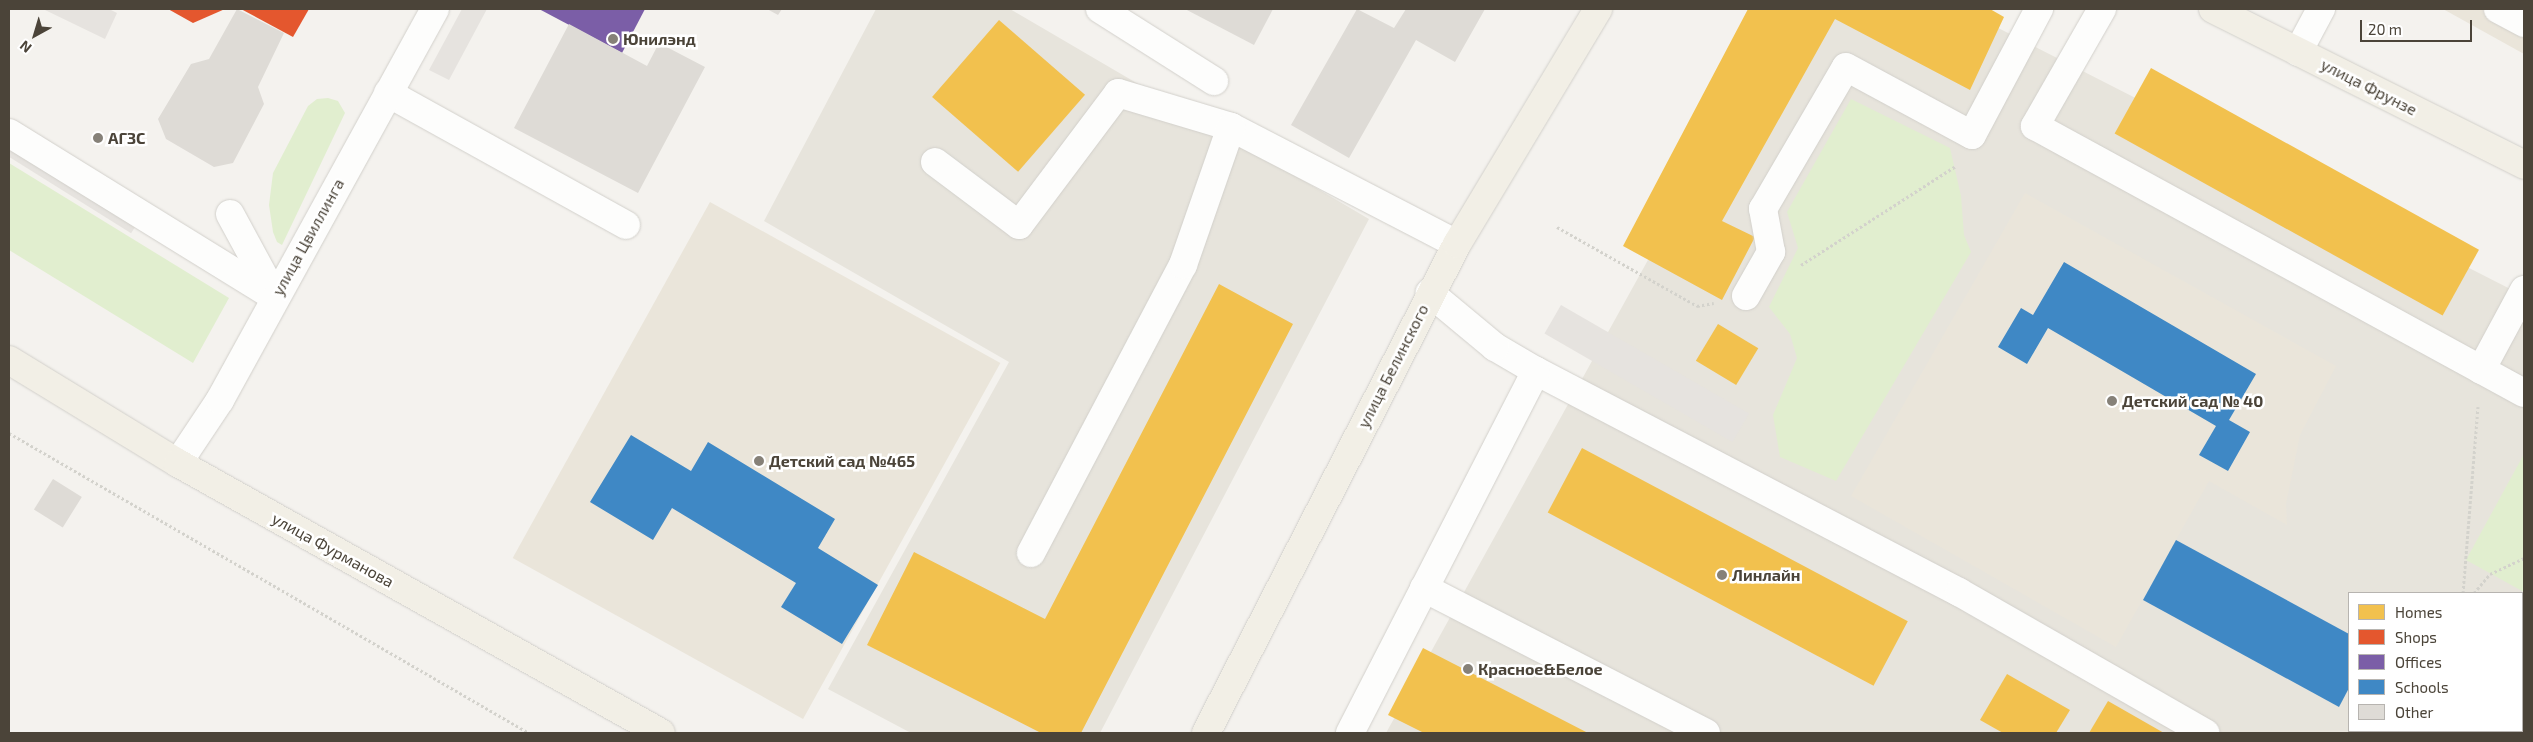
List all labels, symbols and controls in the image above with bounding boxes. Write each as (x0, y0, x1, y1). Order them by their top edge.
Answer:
north arrow (10, 10, 60, 60)
scale bar (2363, 10, 2476, 42)
text: 20 m (2368, 20, 2402, 38)
place label: Юнилэнд (623, 29, 696, 49)
marker: Юнилэнд (607, 33, 619, 45)
text: N (16, 37, 35, 57)
street label: улица Фрунзе (2318, 55, 2420, 119)
place label: АГЗС (108, 128, 146, 148)
marker: АГЗС (92, 132, 104, 144)
street label: улица Цвиллинга (268, 175, 348, 299)
street label: улица Белинского (1354, 301, 1432, 431)
place label: Детский сад № 40 (2122, 391, 2263, 411)
marker: Детский сад № 40 (2106, 395, 2118, 407)
place label: Детский сад №465 (769, 451, 915, 471)
marker: Детский сад №465 (753, 455, 765, 467)
street label: улица Фурманова (269, 509, 397, 591)
place label: Линлайн (1732, 565, 1800, 585)
marker: Линлайн (1716, 569, 1728, 581)
legend (2348, 592, 2523, 732)
text: Homes (2395, 603, 2442, 621)
text: Shops (2395, 628, 2437, 646)
text: Offices (2395, 653, 2442, 671)
place label: Красное&Белое (1478, 659, 1603, 679)
marker: Красное&Белое (1462, 663, 1474, 675)
text: Schools (2395, 678, 2449, 696)
text: Other (2395, 703, 2434, 721)

